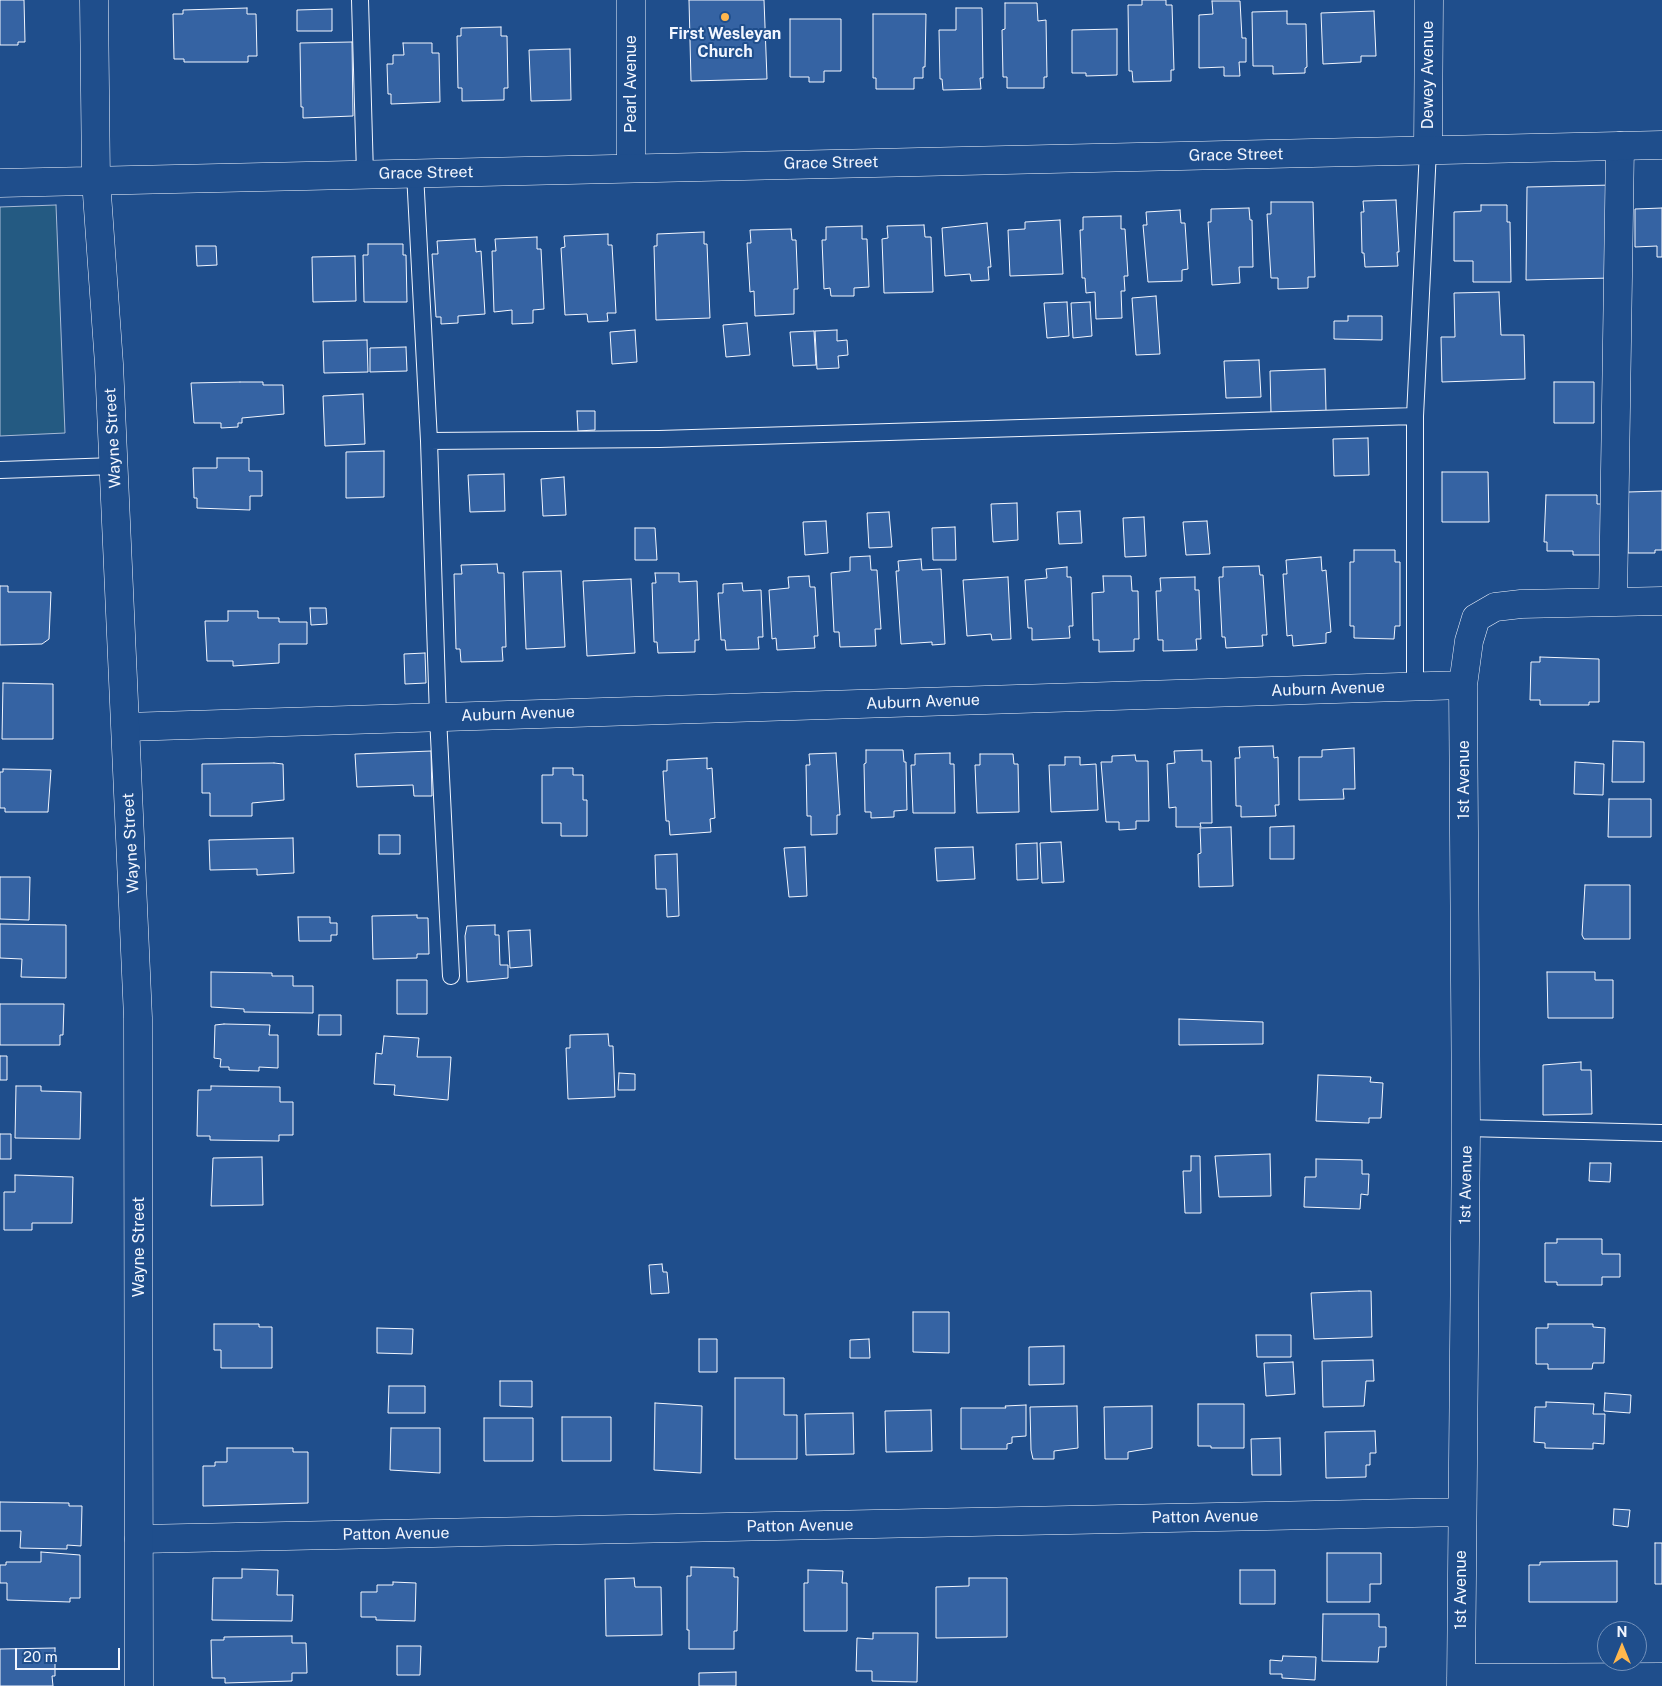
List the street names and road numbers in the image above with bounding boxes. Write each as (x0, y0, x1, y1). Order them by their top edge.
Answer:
street label: Dewey Avenue (1418, 21, 1438, 129)
street label: Pearl Avenue (621, 35, 641, 133)
street label: Grace Street (1188, 145, 1284, 165)
street label: Grace Street (783, 153, 879, 173)
street label: Grace Street (378, 163, 474, 183)
street label: Wayne Street (101, 387, 125, 489)
street label: Auburn Avenue (1271, 677, 1385, 701)
street label: Auburn Avenue (866, 690, 980, 714)
street label: Auburn Avenue (461, 702, 575, 726)
street label: 1st Avenue (1454, 740, 1474, 820)
street label: Wayne Street (119, 792, 143, 894)
street label: 1st Avenue (1456, 1145, 1476, 1225)
street label: Wayne Street (129, 1197, 149, 1297)
street label: Patton Avenue (1151, 1506, 1259, 1528)
street label: Patton Avenue (746, 1515, 854, 1537)
street label: Patton Avenue (342, 1523, 450, 1545)
street label: 1st Avenue (1451, 1550, 1471, 1630)

